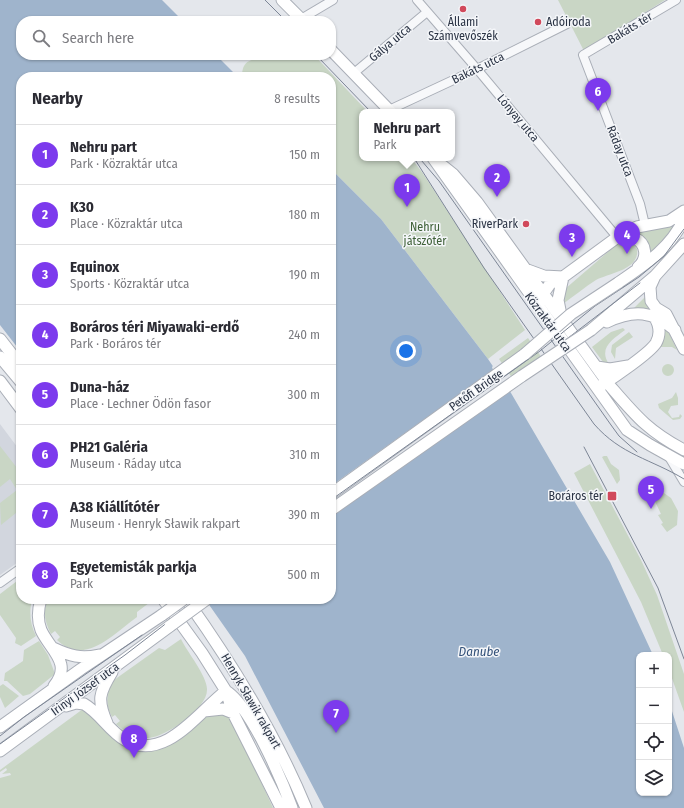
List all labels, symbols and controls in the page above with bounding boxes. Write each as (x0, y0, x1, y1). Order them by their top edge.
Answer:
marker: Állami Számvevőszék (458, 4, 468, 14)
street label: Bakáts tér (605, 9, 655, 47)
place label: Állami Számvevőszék (428, 14, 498, 43)
place label: Adóiroda (546, 15, 591, 29)
search box (16, 16, 336, 60)
marker: Adóiroda (533, 17, 543, 27)
street label: Gálya utca (366, 21, 414, 65)
icon: search (30, 27, 52, 49)
text: Search here (62, 29, 134, 47)
street label: Bakáts utca (450, 49, 507, 87)
pin: 6 (585, 78, 611, 111)
text: Nearby (32, 88, 83, 109)
text: 8 results (274, 91, 320, 106)
street label: Lónyay utca (494, 91, 542, 145)
popup (359, 109, 455, 161)
text: Nehru part (373, 119, 441, 137)
street label: Ráday utca (604, 124, 636, 179)
text: Park (373, 137, 397, 152)
text: Nehru part (70, 138, 137, 156)
text: 1 (42, 147, 48, 162)
text: 150 m (289, 147, 320, 162)
text: Park · Közraktár utca (70, 156, 178, 171)
pin: 2 (484, 164, 510, 197)
pin: 1 (394, 174, 420, 207)
text: K30 (70, 198, 94, 216)
text: 2 (42, 207, 48, 222)
text: 180 m (289, 207, 320, 222)
text: Place · Közraktár utca (70, 216, 183, 231)
place label: RiverPark (472, 217, 518, 231)
marker: RiverPark (521, 219, 531, 229)
park label: Nehru játszótér (403, 220, 447, 248)
pin: 4 (614, 221, 640, 254)
pin: 3 (559, 224, 585, 257)
text: Equinox (70, 258, 119, 276)
text: 3 (42, 267, 48, 282)
text: 190 m (289, 267, 320, 282)
text: Sports · Közraktár utca (70, 276, 189, 291)
street label: Közraktár utca (522, 290, 574, 355)
text: Boráros téri Miyawaki-erdő (70, 318, 239, 336)
text: 4 (42, 327, 48, 342)
text: 240 m (288, 327, 320, 342)
text: Park · Boráros tér (70, 336, 161, 351)
your location (396, 341, 416, 361)
street label: Petőfi Bridge (446, 366, 506, 414)
text: Duna-ház (70, 378, 129, 396)
text: 5 (42, 387, 48, 402)
text: 300 m (288, 387, 320, 402)
text: Place · Lechner Ödön fasor (70, 396, 211, 411)
text: PH21 Galéria (70, 438, 148, 456)
text: 6 (42, 447, 48, 462)
text: 310 m (290, 447, 320, 462)
text: Museum · Ráday utca (70, 456, 182, 471)
pin: 5 (638, 476, 664, 509)
place label: Boráros tér (548, 489, 604, 503)
marker: Boráros tér (606, 490, 618, 502)
text: A38 Kiállítótér (70, 498, 159, 516)
text: 7 (42, 507, 48, 522)
text: 390 m (288, 507, 320, 522)
text: Museum · Henryk Sławik rakpart (70, 516, 240, 531)
text: Egyetemisták parkja (70, 558, 197, 576)
text: 8 (42, 567, 48, 582)
text: 500 m (287, 567, 320, 582)
text: Park (70, 576, 93, 591)
water label: Danube (459, 644, 499, 659)
street label: Henryk Sławik rakpart (218, 651, 284, 751)
map controls (636, 652, 672, 796)
button: + (636, 652, 672, 688)
street label: Irinyi József utca (48, 660, 122, 718)
button: − (636, 688, 672, 724)
pin: 7 (323, 700, 349, 733)
button: locate (636, 724, 672, 760)
pin: 8 (121, 725, 147, 758)
button: layers (636, 760, 672, 796)

